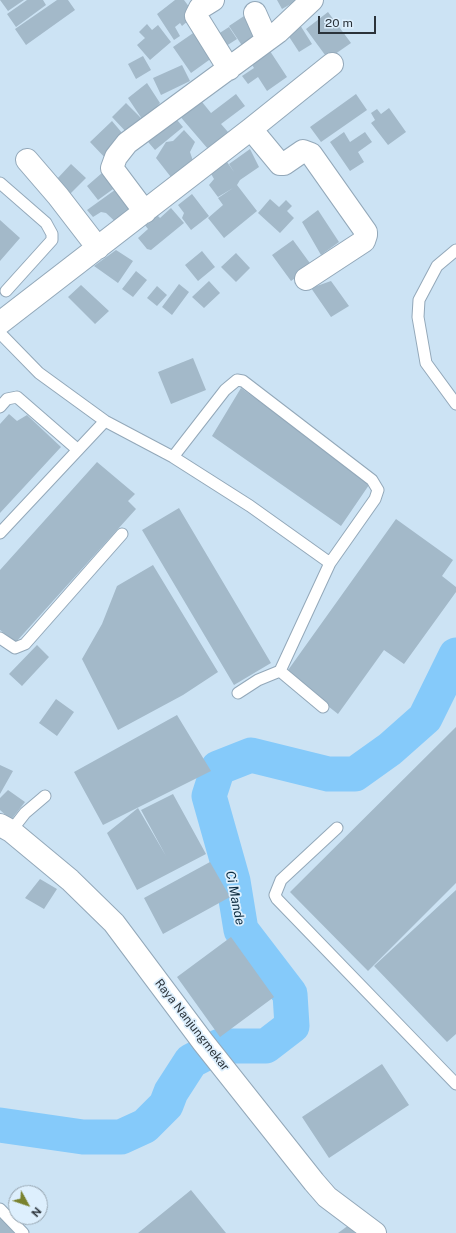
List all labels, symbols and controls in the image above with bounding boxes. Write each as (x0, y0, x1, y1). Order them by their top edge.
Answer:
scale bar (320, 8, 378, 34)
text: 20 m (325, 16, 353, 30)
water label: Ci Mande (222, 870, 248, 926)
street label: Raya Nanjungmekar (152, 976, 232, 1074)
north arrow (8, 1185, 48, 1225)
text: N (29, 1205, 44, 1219)

